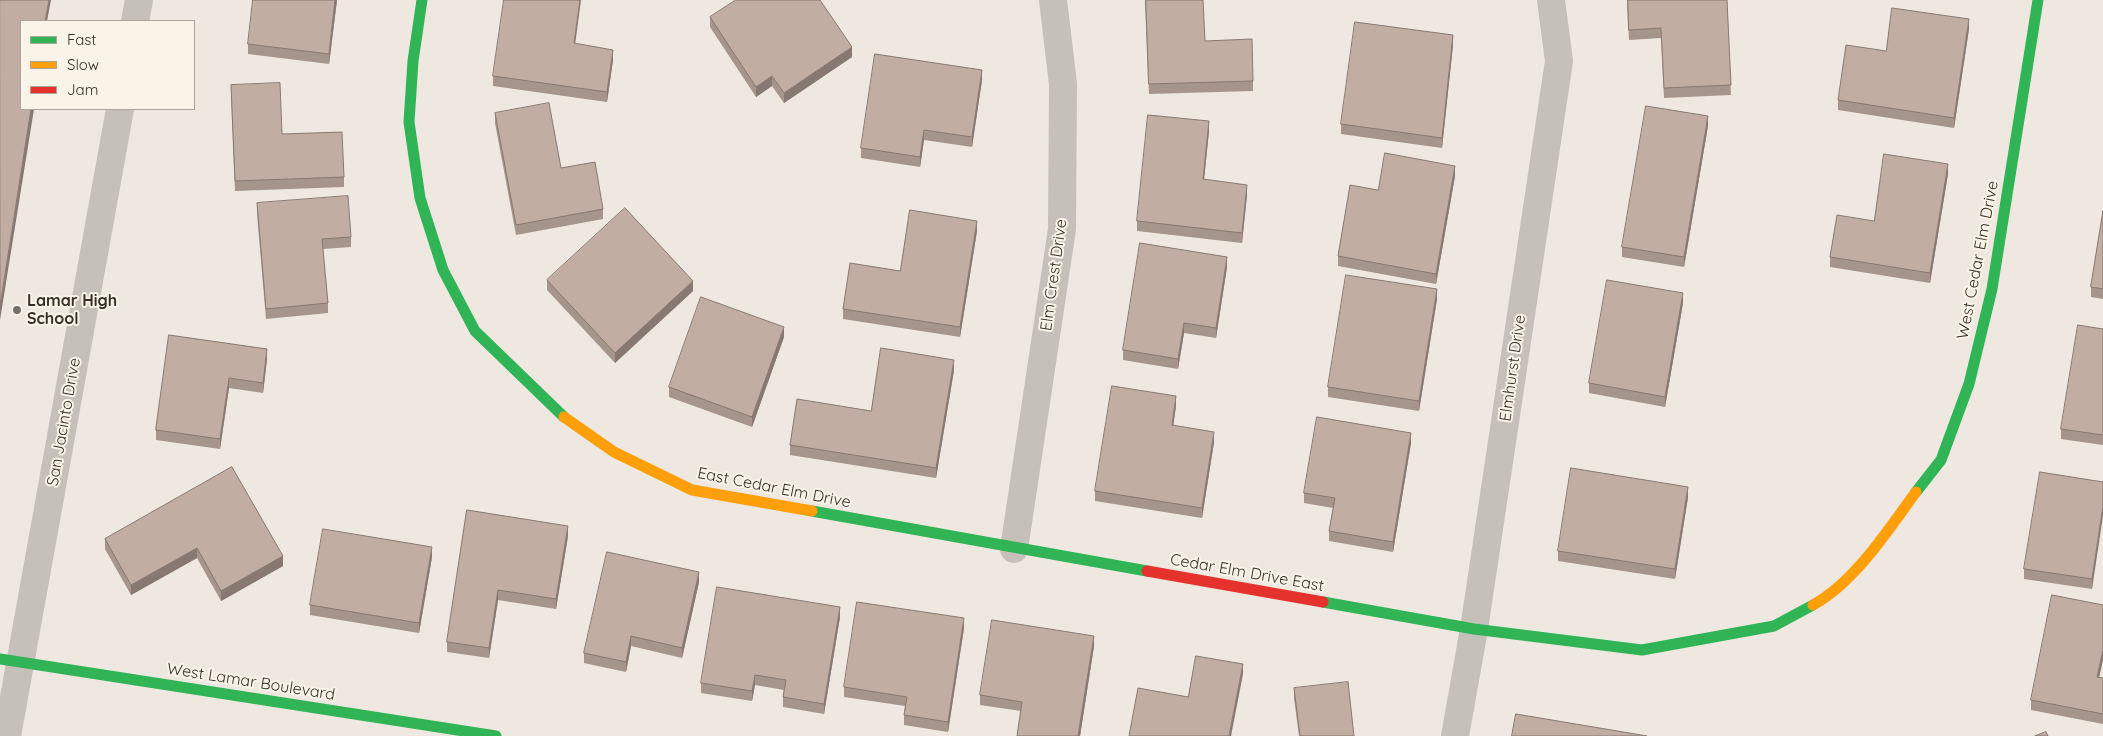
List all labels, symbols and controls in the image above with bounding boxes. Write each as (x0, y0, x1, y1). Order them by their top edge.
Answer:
legend (20, 20, 195, 110)
text: Fast (67, 30, 96, 49)
text: Slow (67, 55, 99, 74)
text: Jam (67, 80, 98, 99)
street label: West Cedar Elm Drive (1953, 179, 2003, 341)
street label: Elm Crest Drive (1037, 218, 1071, 332)
place label: Lamar High School (27, 291, 117, 329)
marker: Lamar High School (11, 304, 23, 316)
street label: Elmhurst Drive (1496, 313, 1530, 423)
street label: San Jacinto Drive (43, 356, 85, 488)
street label: East Cedar Elm Drive (696, 464, 852, 512)
street label: Cedar Elm Drive East (1169, 550, 1325, 596)
street label: West Lamar Boulevard (166, 659, 336, 705)

